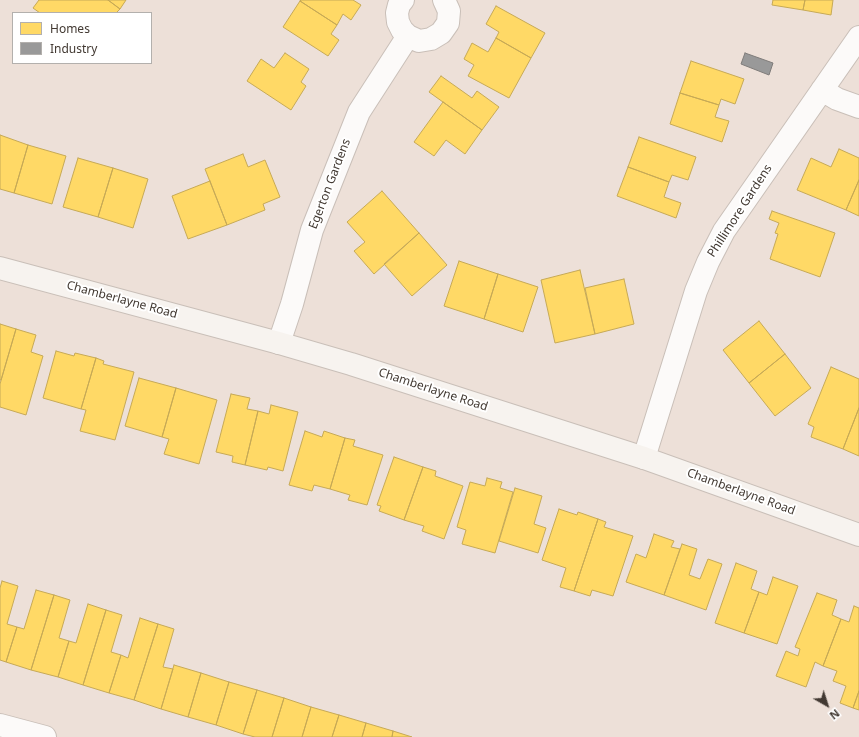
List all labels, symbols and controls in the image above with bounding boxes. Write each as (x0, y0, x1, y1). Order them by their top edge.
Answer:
legend (12, 12, 152, 64)
text: Homes (50, 20, 90, 37)
text: Industry (50, 40, 97, 57)
street label: Egerton Gardens (306, 137, 354, 231)
street label: Phillimore Gardens (705, 162, 775, 260)
street label: Chamberlayne Road (65, 278, 179, 322)
street label: Chamberlayne Road (376, 366, 490, 414)
street label: Chamberlayne Road (685, 466, 797, 518)
north arrow (807, 685, 847, 725)
text: N (827, 706, 843, 723)

